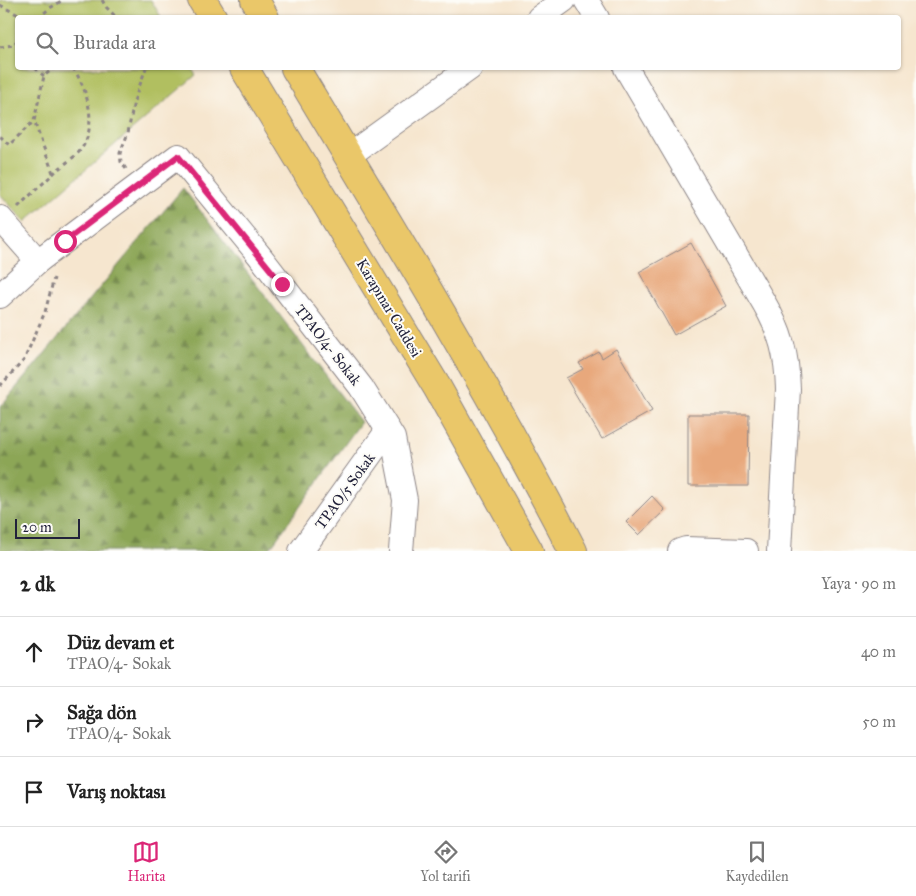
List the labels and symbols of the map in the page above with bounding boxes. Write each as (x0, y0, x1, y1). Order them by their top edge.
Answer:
route start (54, 230, 77, 253)
street label: Karapınar Caddesi (353, 256, 425, 360)
route end (271, 273, 294, 296)
street label: TPAO/4- Sokak (291, 301, 365, 389)
street label: TPAO/5 Sokak (311, 449, 379, 533)
scale bar (15, 516, 80, 539)

